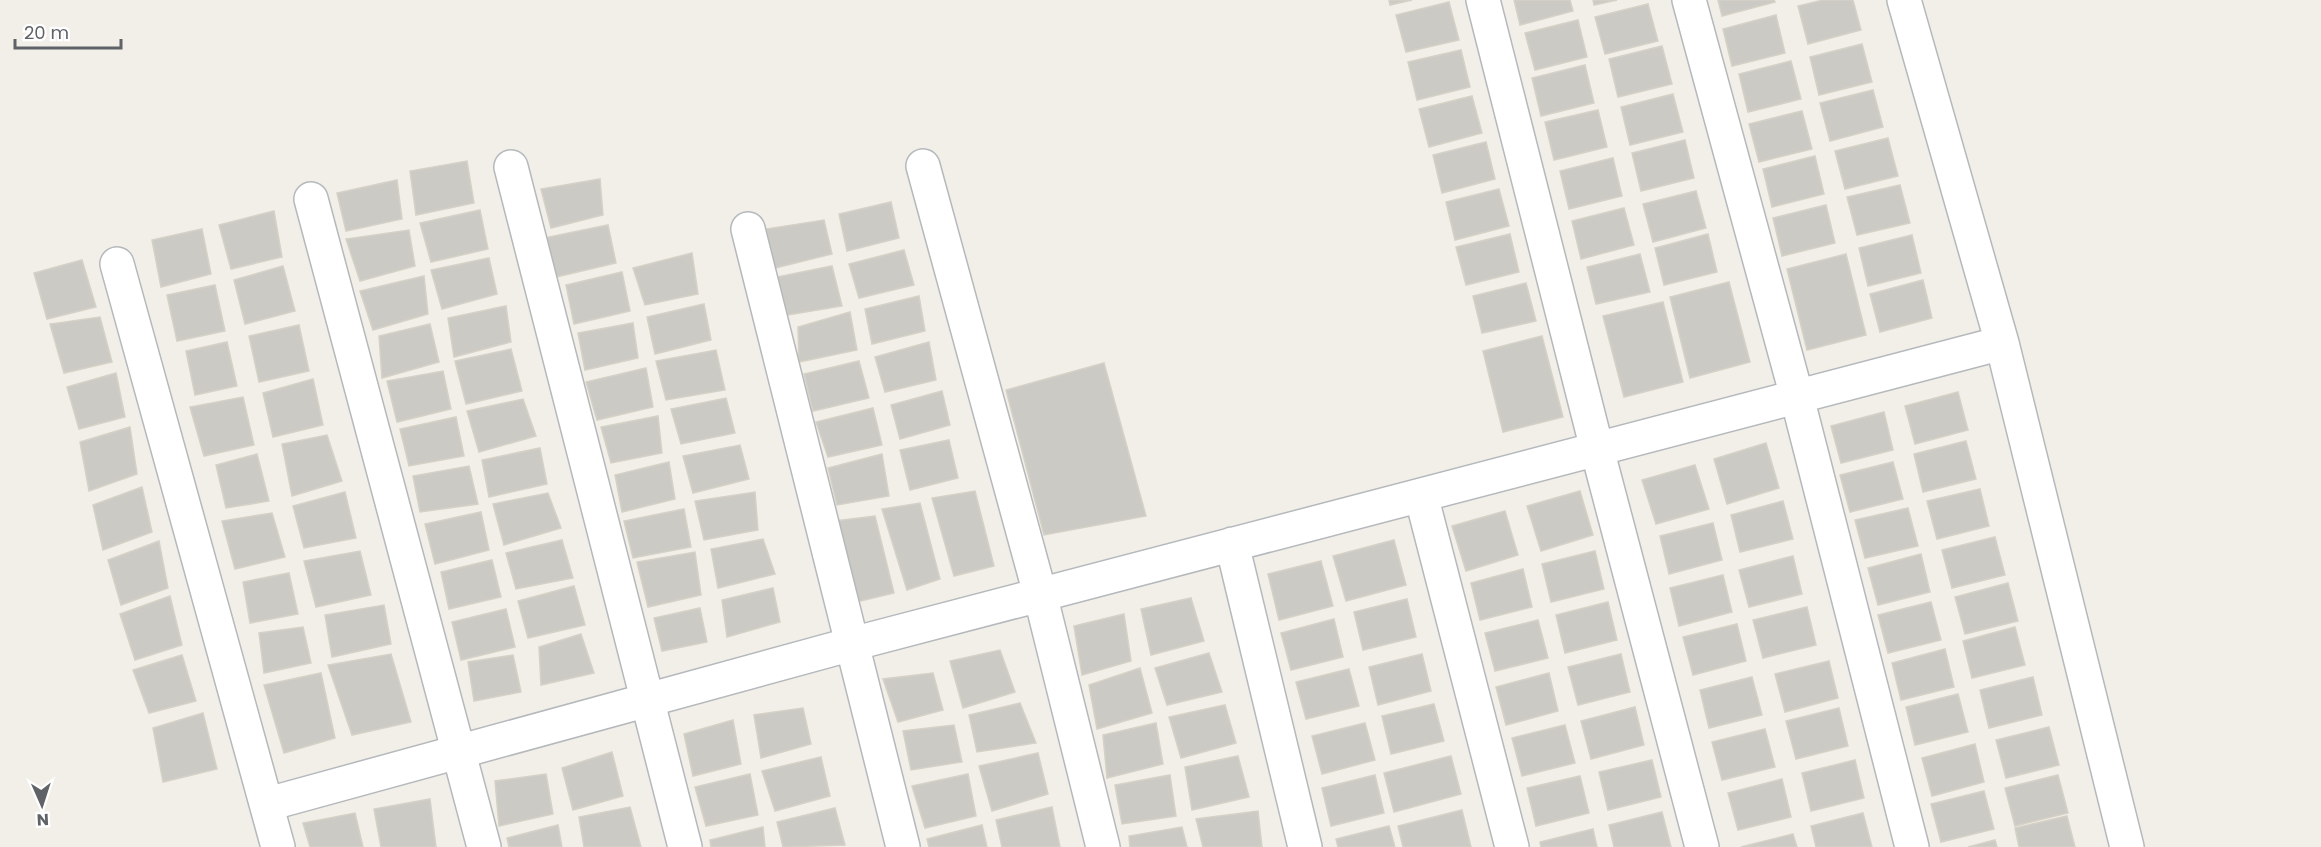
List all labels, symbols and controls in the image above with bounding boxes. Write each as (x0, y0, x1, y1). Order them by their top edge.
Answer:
scale bar (15, 12, 122, 50)
text: 20 m (24, 20, 69, 45)
north arrow (12, 775, 72, 835)
text: N (36, 808, 49, 831)

